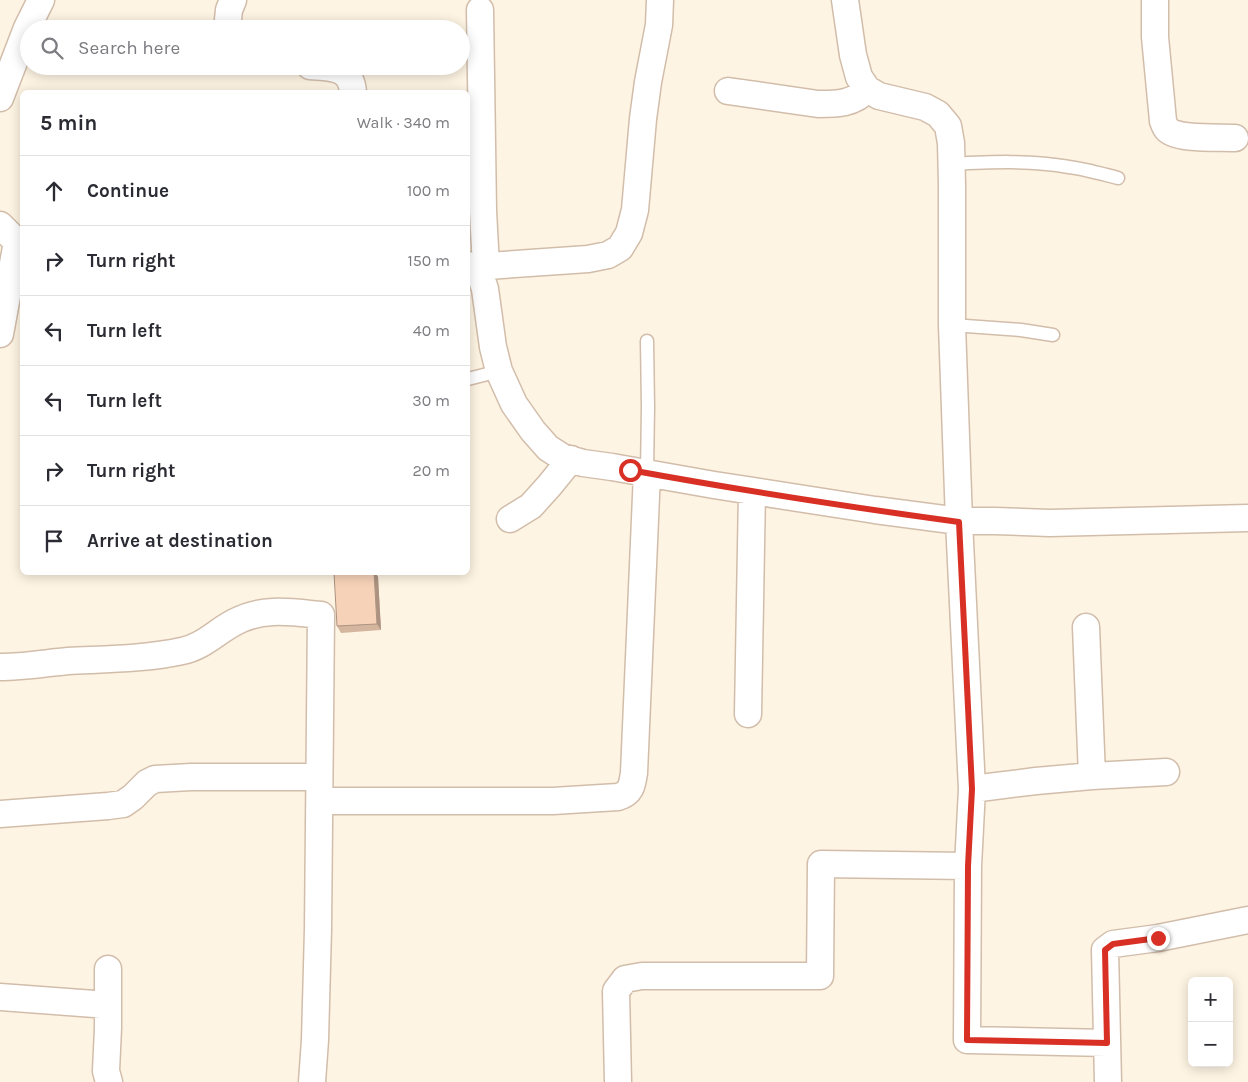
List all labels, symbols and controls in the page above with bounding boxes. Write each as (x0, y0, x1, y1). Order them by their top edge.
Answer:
search box (20, 20, 470, 75)
icon: search (38, 34, 66, 62)
text: Search here (78, 37, 180, 59)
text: 5 min (40, 111, 97, 135)
text: Walk · 340 m (357, 113, 450, 132)
icon: ahead (40, 177, 68, 205)
text: Continue (87, 180, 169, 202)
text: 100 m (407, 181, 450, 200)
icon: right (40, 247, 68, 275)
text: Turn right (87, 250, 176, 272)
text: 150 m (407, 251, 450, 270)
icon: left (40, 317, 68, 345)
text: Turn left (87, 320, 162, 342)
text: 40 m (413, 321, 450, 340)
icon: left (40, 387, 68, 415)
text: Turn left (87, 390, 162, 412)
text: 30 m (412, 391, 450, 410)
icon: right (40, 457, 68, 485)
route start (619, 459, 642, 482)
text: Turn right (87, 460, 176, 482)
text: 20 m (412, 461, 450, 480)
icon: arrive (40, 527, 68, 555)
text: Arrive at destination (87, 530, 273, 552)
route end (1147, 927, 1170, 950)
map controls (1188, 977, 1233, 1067)
button: + (1188, 977, 1233, 1022)
button: − (1188, 1022, 1233, 1067)

